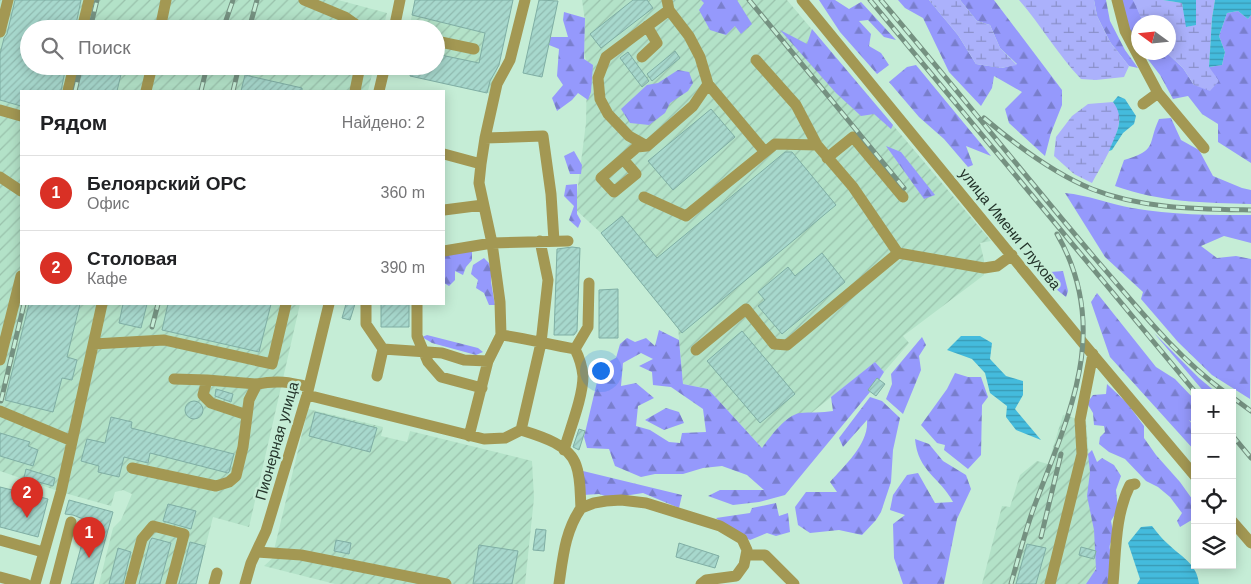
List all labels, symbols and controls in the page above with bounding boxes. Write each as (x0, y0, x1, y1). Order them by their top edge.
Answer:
north arrow (1131, 15, 1176, 60)
search box (20, 20, 445, 75)
icon: search (38, 34, 66, 62)
text: Поиск (78, 37, 131, 58)
text: Рядом (40, 111, 107, 134)
text: Найдено: 2 (342, 114, 425, 131)
street label: улица Имени Глухова (956, 165, 1065, 293)
text: Белоярский ОРС (87, 173, 247, 194)
text: 1 (52, 184, 60, 201)
text: 360 m (381, 184, 425, 201)
text: Офис (87, 195, 130, 212)
text: Столовая (87, 248, 177, 269)
text: 2 (52, 259, 60, 276)
text: 390 m (381, 259, 425, 276)
text: Кафе (87, 270, 127, 287)
your location (588, 358, 614, 384)
street label: Пионерная улица (251, 379, 302, 502)
map controls (1191, 389, 1236, 569)
button: + (1191, 389, 1236, 434)
button: − (1191, 434, 1236, 479)
pin: 2 (11, 477, 43, 518)
button: locate (1191, 479, 1236, 524)
pin: 1 (73, 517, 105, 558)
button: layers (1191, 524, 1236, 569)

